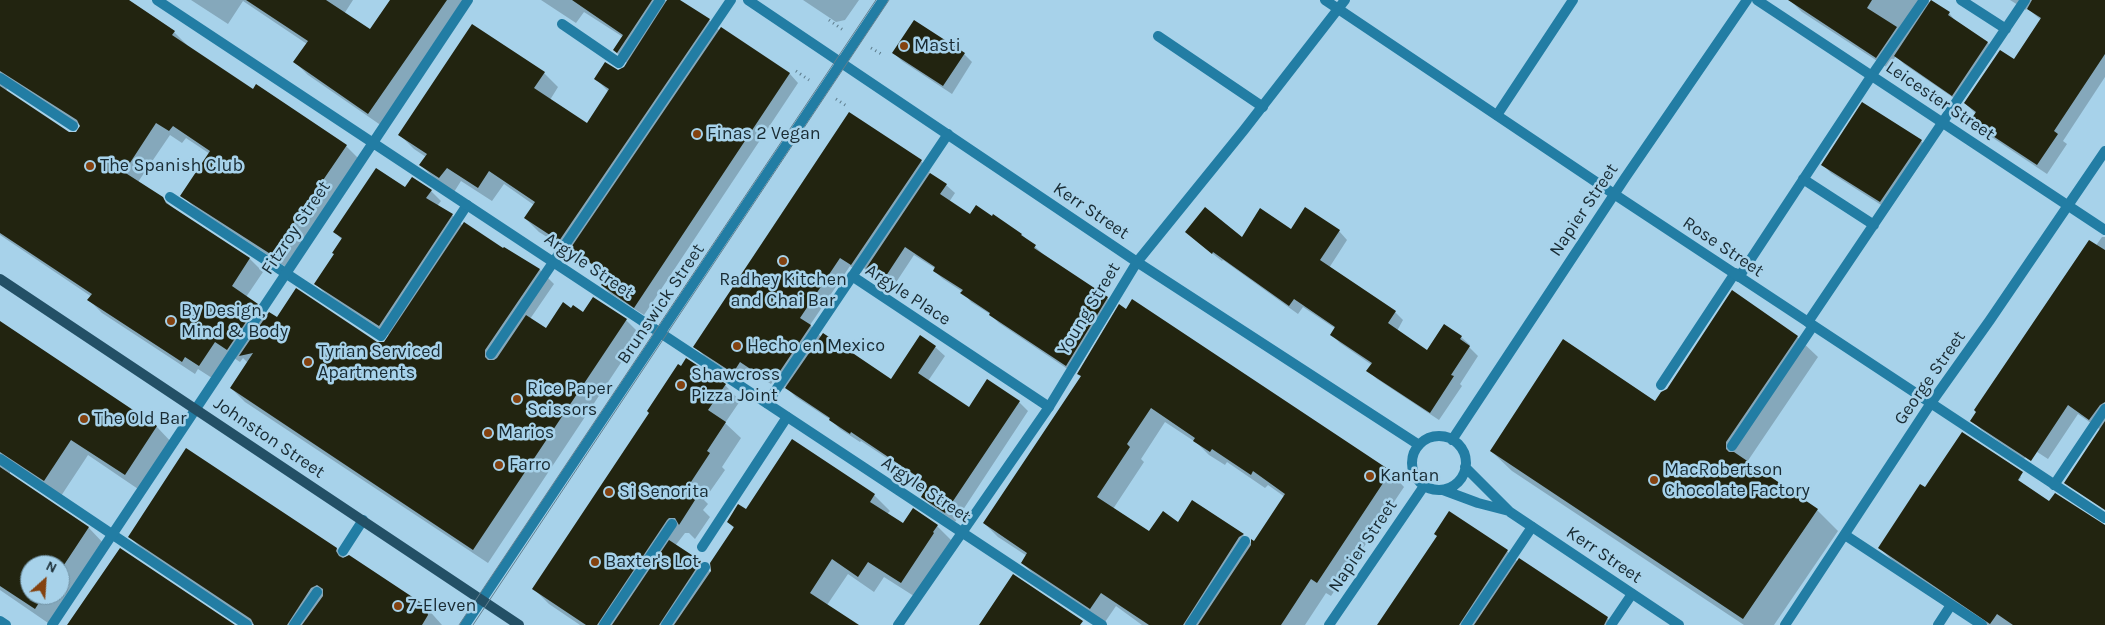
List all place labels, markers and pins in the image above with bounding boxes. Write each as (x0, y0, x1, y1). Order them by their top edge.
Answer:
place label: Masti (914, 35, 961, 57)
marker: Masti (898, 40, 910, 52)
place label: Finas 2 Vegan (707, 123, 821, 145)
marker: Finas 2 Vegan (691, 128, 703, 140)
place label: The Spanish Club (100, 155, 243, 177)
marker: The Spanish Club (84, 160, 96, 172)
marker: Radhey Kitchen and Chai Bar (777, 255, 789, 267)
place label: Radhey Kitchen and Chai Bar (719, 269, 847, 312)
place label: By Design, Mind & Body (181, 300, 288, 342)
marker: By Design, Mind & Body (165, 315, 177, 327)
place label: Hecho en Mexico (747, 335, 885, 357)
marker: Hecho en Mexico (731, 340, 743, 352)
place label: Tyrian Serviced Apartments (318, 341, 441, 384)
marker: Tyrian Serviced Apartments (302, 356, 314, 368)
place label: Shawcross Pizza Joint (691, 364, 780, 406)
place label: Rice Paper Scissors (527, 378, 612, 420)
marker: Shawcross Pizza Joint (675, 379, 687, 391)
marker: Rice Paper Scissors (511, 393, 523, 405)
place label: The Old Bar (94, 408, 187, 430)
marker: The Old Bar (78, 413, 90, 425)
place label: Marios (498, 422, 554, 444)
marker: Marios (482, 427, 494, 439)
place label: Farro (509, 454, 551, 476)
marker: Farro (493, 459, 505, 471)
place label: MacRobertson Chocolate Factory (1664, 459, 1810, 502)
place label: Kantan (1380, 465, 1439, 487)
marker: Kantan (1364, 470, 1376, 482)
marker: MacRobertson Chocolate Factory (1648, 474, 1660, 486)
place label: Si Senorita (619, 481, 709, 503)
marker: Si Senorita (603, 486, 615, 498)
place label: Baxter's Lot (605, 551, 699, 573)
marker: Baxter's Lot (589, 556, 601, 568)
place label: 7-Eleven (408, 595, 476, 617)
marker: 7-Eleven (392, 600, 404, 612)

